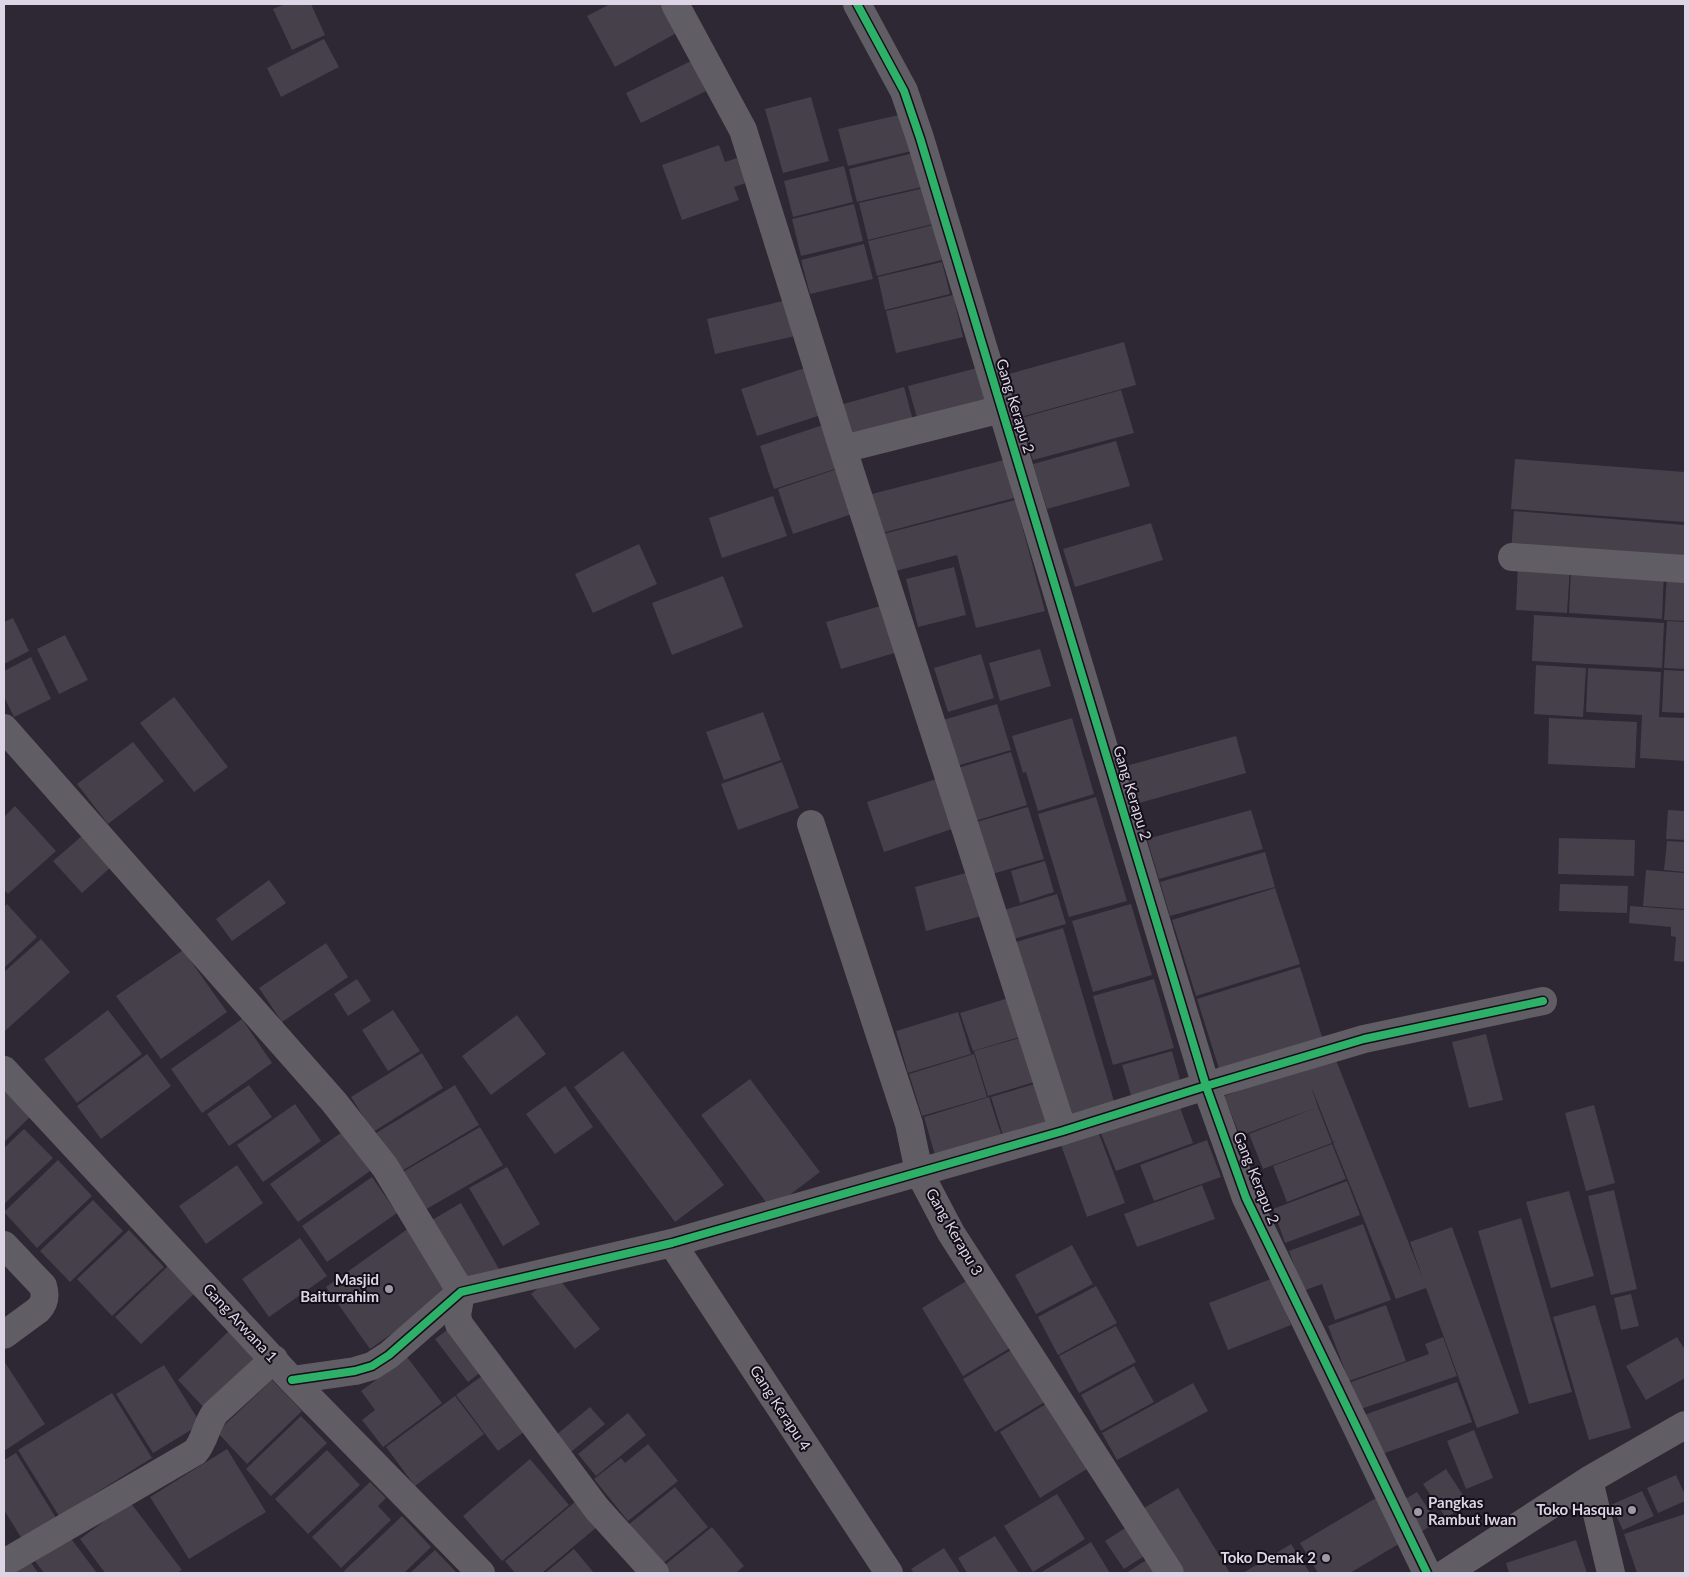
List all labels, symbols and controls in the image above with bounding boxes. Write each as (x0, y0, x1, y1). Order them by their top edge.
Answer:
street label: Gang Kerapu 2 (993, 356, 1039, 455)
street label: Gang Kerapu 2 (1110, 743, 1156, 842)
street label: Gang Kerapu 2 (1230, 1129, 1284, 1226)
street label: Gang Kerapu 3 (923, 1185, 987, 1278)
place label: Masjid Baiturrahim (300, 1270, 379, 1305)
street label: Gang Arwana 1 (200, 1279, 282, 1365)
marker: Masjid Baiturrahim (383, 1283, 395, 1295)
street label: Gang Kerapu 4 (747, 1362, 815, 1454)
place label: Pangkas Rambut Iwan (1428, 1493, 1516, 1528)
place label: Toko Hasqua (1536, 1500, 1622, 1518)
marker: Toko Hasqua (1626, 1504, 1638, 1516)
marker: Pangkas Rambut Iwan (1412, 1506, 1424, 1518)
place label: Toko Demak 2 (1220, 1548, 1316, 1566)
marker: Toko Demak 2 (1320, 1552, 1332, 1564)

